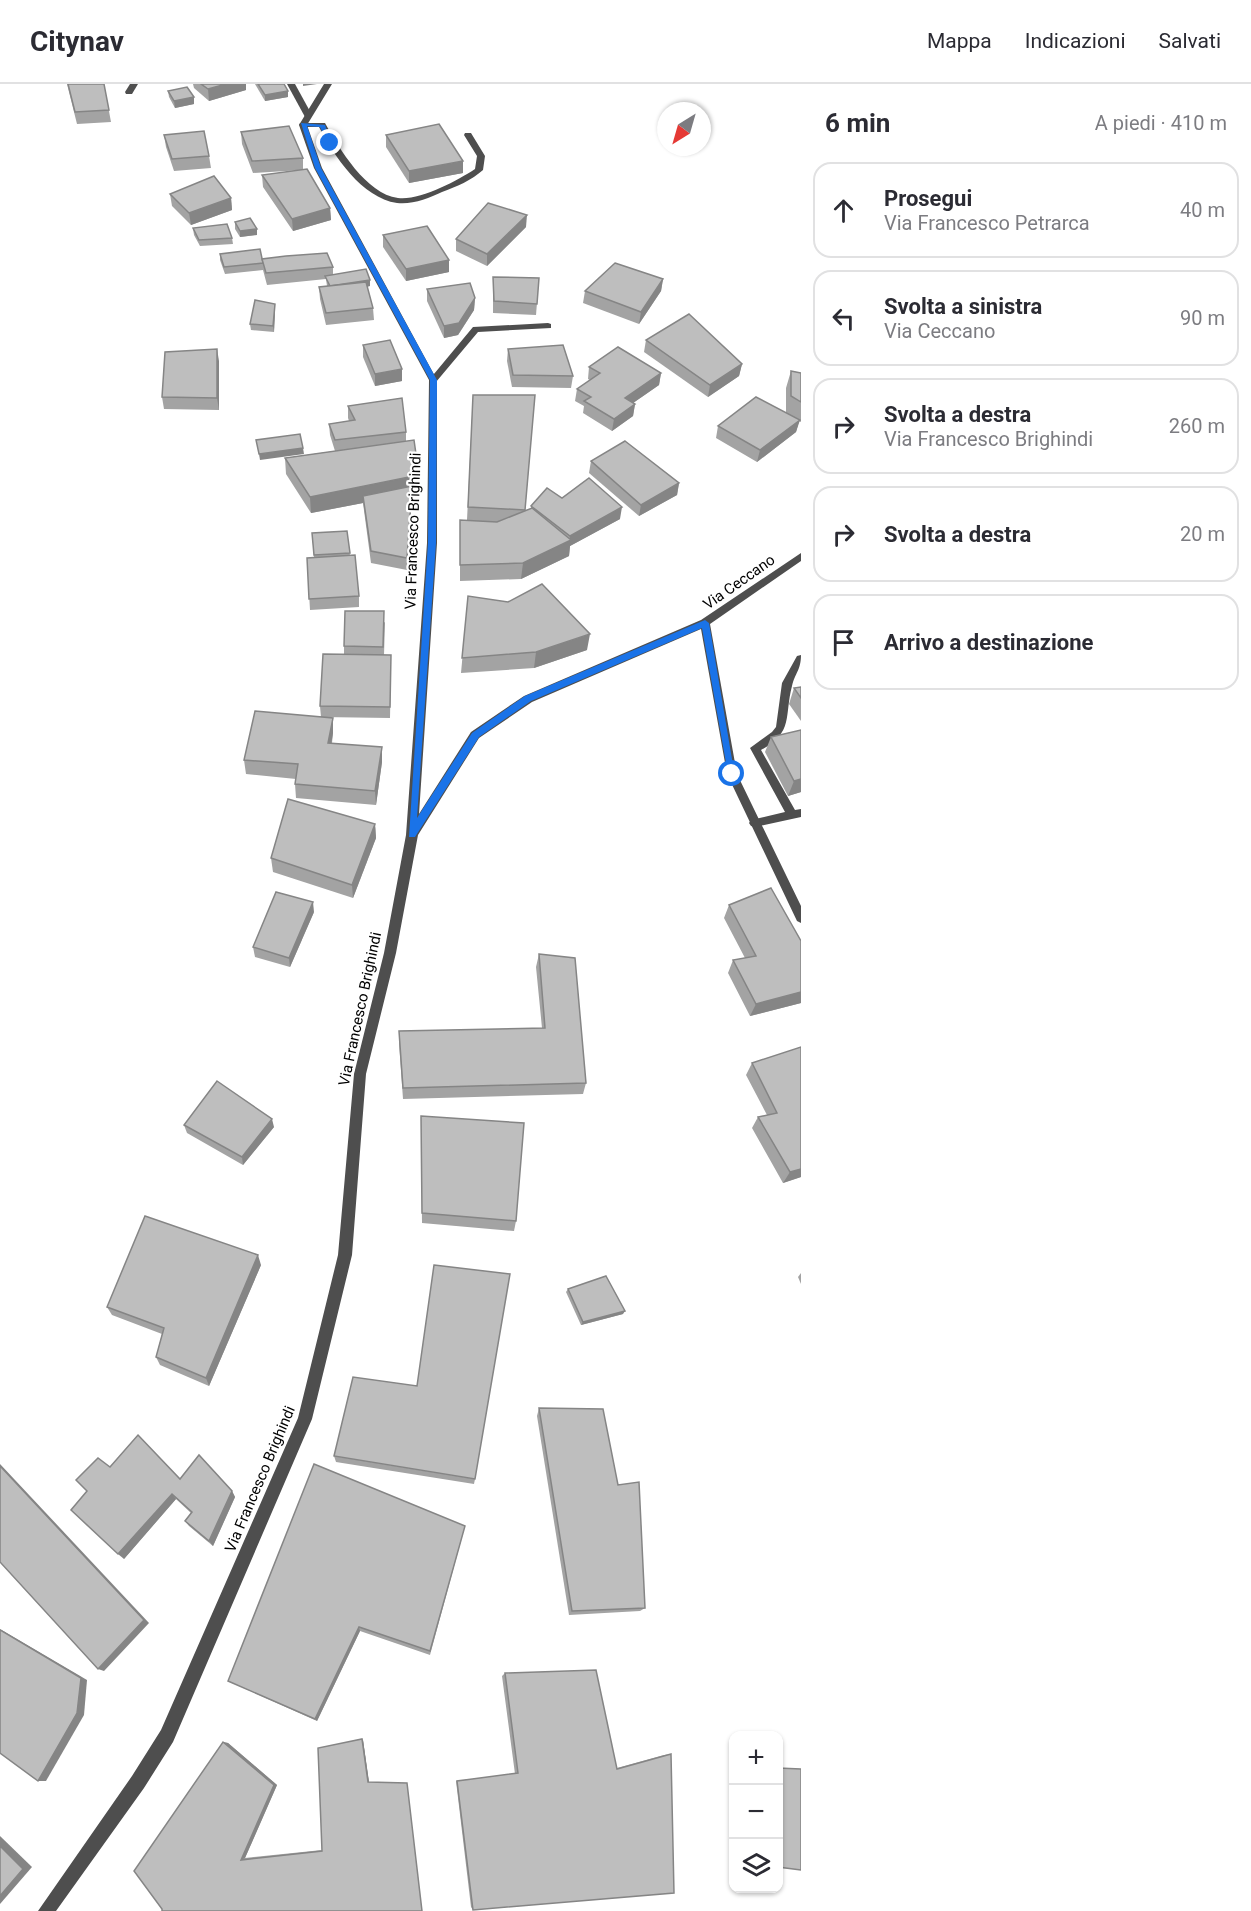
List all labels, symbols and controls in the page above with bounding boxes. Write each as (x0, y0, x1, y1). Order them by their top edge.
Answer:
text: Citynav (30, 25, 124, 58)
text: Mappa (927, 29, 992, 53)
text: Indicazioni (1025, 29, 1126, 53)
text: Salvati (1159, 29, 1221, 53)
north arrow (657, 102, 711, 156)
text: 6 min (825, 108, 890, 138)
text: A piedi · 410 m (1095, 111, 1227, 135)
route end (316, 129, 342, 155)
text: Prosegui (884, 186, 972, 211)
icon: ahead (827, 194, 860, 227)
text: 40 m (1180, 198, 1225, 222)
text: Via Francesco Petrarca (884, 211, 1090, 235)
text: Svolta a sinistra (884, 294, 1042, 319)
icon: left (827, 302, 860, 335)
text: 90 m (1180, 306, 1225, 330)
text: Via Ceccano (884, 319, 995, 343)
text: Svolta a destra (884, 402, 1031, 427)
icon: right (827, 410, 860, 443)
text: 260 m (1169, 414, 1225, 438)
text: Via Francesco Brighindi (884, 427, 1093, 451)
street label: Via Francesco Brighindi (401, 452, 425, 610)
icon: right (827, 518, 860, 551)
text: Svolta a destra (884, 522, 1031, 547)
text: 20 m (1180, 522, 1225, 546)
street label: Via Ceccano (700, 551, 778, 613)
icon: arrive (827, 626, 860, 659)
text: Arrivo a destinazione (884, 630, 1093, 655)
route start (718, 760, 744, 786)
street label: Via Francesco Brighindi (335, 930, 385, 1088)
street label: Via Francesco Brighindi (221, 1403, 299, 1555)
map controls (729, 1731, 783, 1893)
button: + (729, 1731, 783, 1785)
button: − (729, 1785, 783, 1839)
button: layers (729, 1839, 783, 1893)

